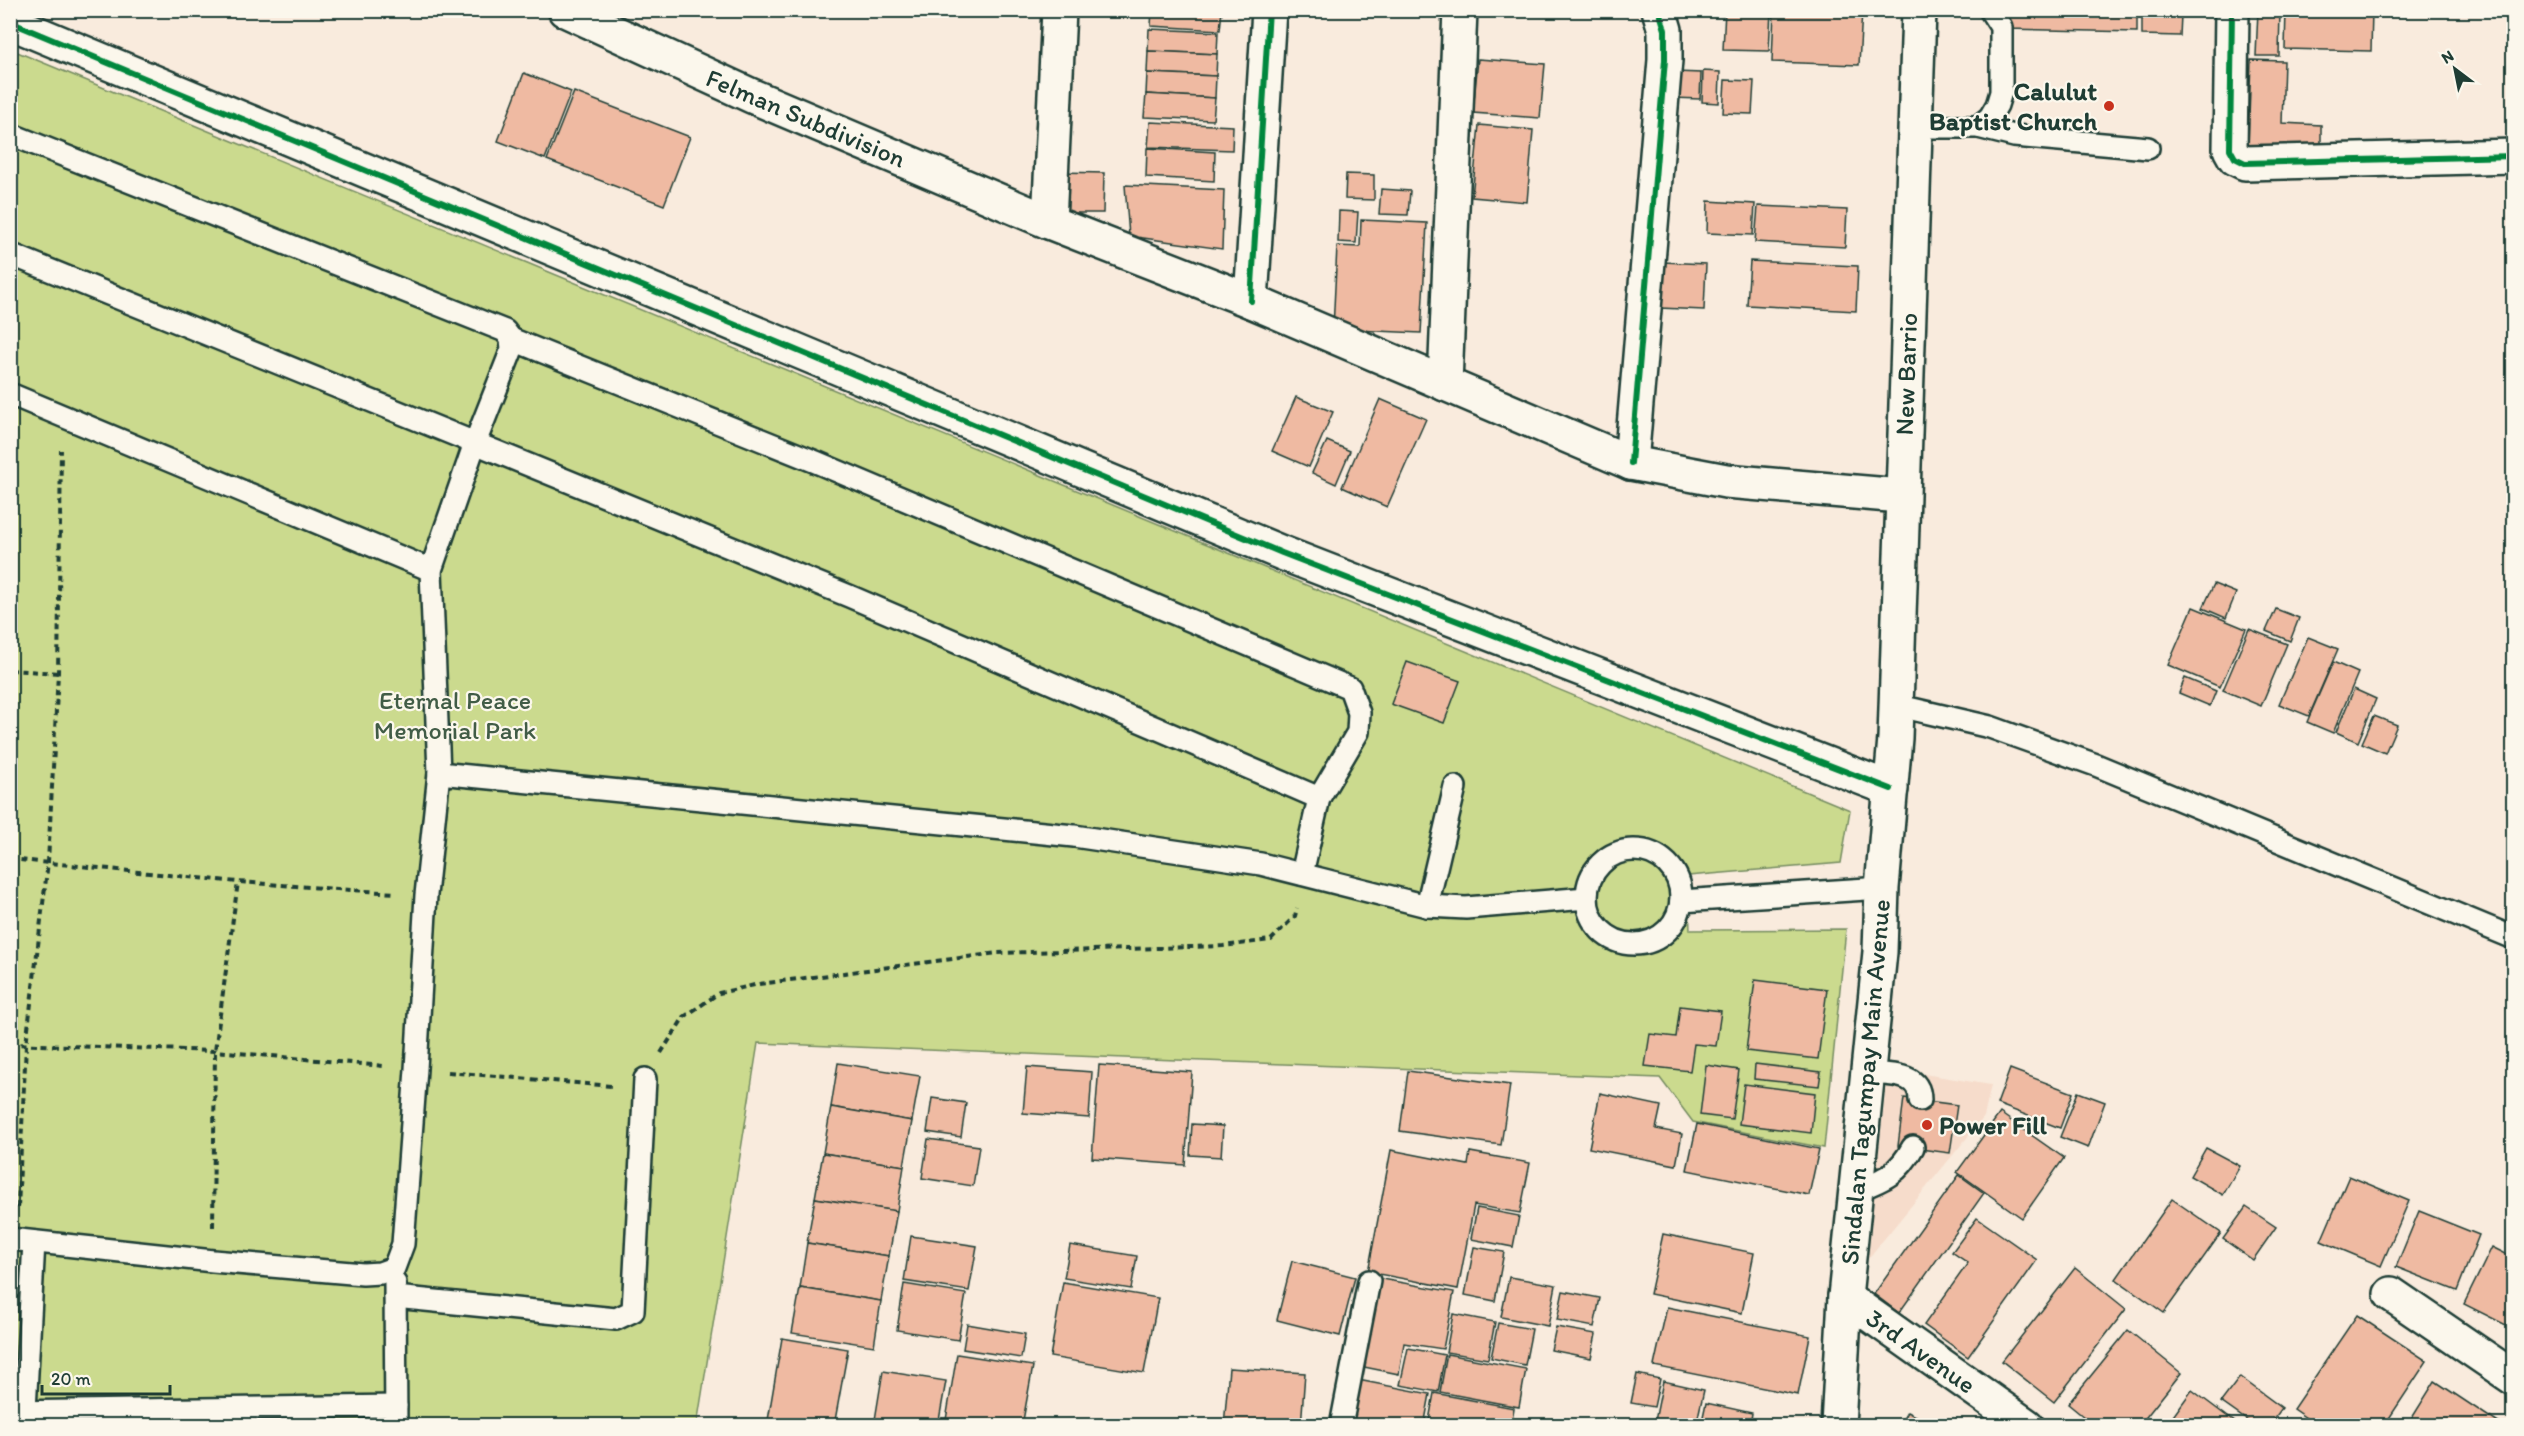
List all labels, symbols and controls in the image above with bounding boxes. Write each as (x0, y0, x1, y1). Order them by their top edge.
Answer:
north arrow (2425, 39, 2485, 99)
text: N (2438, 46, 2457, 68)
street label: Felman Subdivision (701, 62, 911, 175)
place label: Calulut Baptist Church (1929, 75, 2098, 137)
marker: Calulut Baptist Church (2102, 99, 2116, 113)
street label: New Barrio (1888, 312, 1924, 436)
park label: Eternal Peace Memorial Park (374, 684, 536, 746)
street label: Sindalan Tagumpay Main Avenue (1833, 898, 1897, 1266)
place label: Power Fill (1939, 1109, 2048, 1141)
marker: Power Fill (1920, 1118, 1934, 1132)
street label: 3rd Avenue (1860, 1302, 1982, 1400)
scale bar (42, 1358, 170, 1396)
text: 20 m (51, 1368, 91, 1390)

